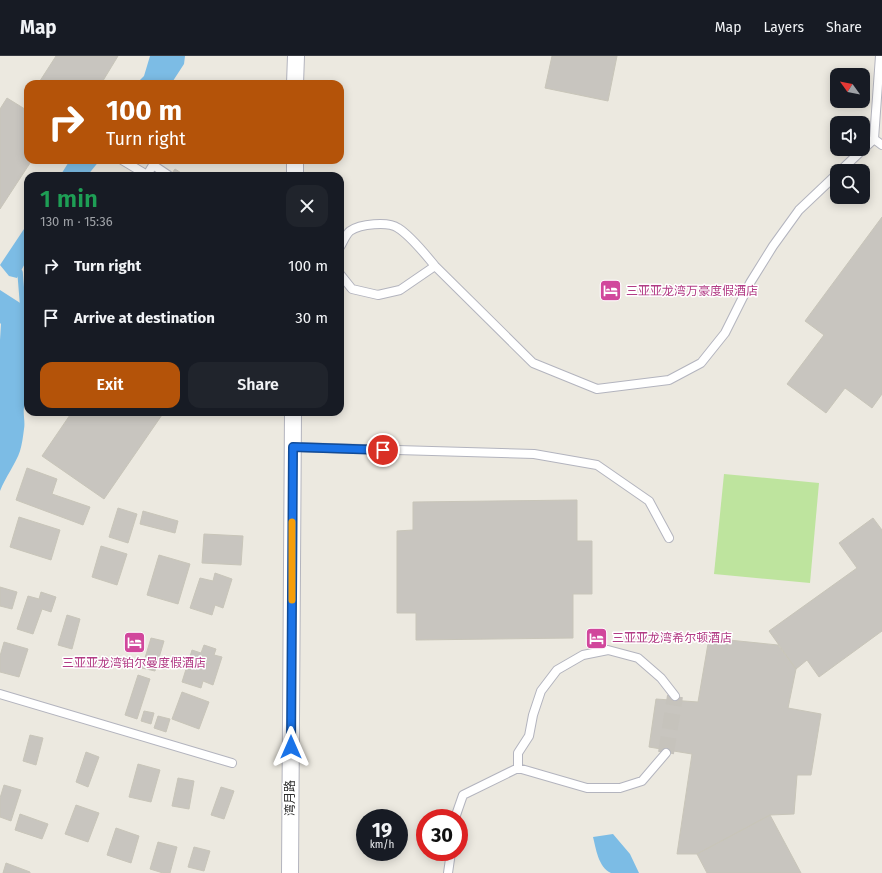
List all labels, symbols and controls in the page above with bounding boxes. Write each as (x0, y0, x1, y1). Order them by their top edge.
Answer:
text: Map (20, 16, 57, 39)
text: Map (715, 19, 741, 36)
text: Layers (763, 19, 804, 36)
text: Share (826, 19, 862, 36)
north arrow (830, 68, 870, 108)
map controls (830, 68, 870, 204)
text: 100 m (106, 94, 182, 127)
icon: right (40, 96, 92, 148)
button: sound (830, 116, 870, 156)
text: Turn right (106, 128, 186, 150)
button: search (830, 164, 870, 204)
text: 1 min (40, 185, 98, 213)
button: close (286, 185, 328, 227)
text: 130 m · 15:36 (40, 214, 113, 229)
icon: right (40, 255, 62, 277)
text: Turn right (74, 257, 141, 275)
text: 100 m (288, 257, 328, 275)
hotel icon: 三亚亚龙湾万豪度假酒店 (598, 278, 624, 304)
place label: 三亚亚龙湾万豪度假酒店 (626, 284, 758, 298)
icon: arrive (40, 307, 62, 329)
text: Arrive at destination (74, 309, 215, 327)
text: 30 m (295, 309, 328, 327)
button: Exit (40, 362, 180, 408)
button: Share (188, 362, 328, 408)
pin (366, 433, 400, 467)
icon: arrive (372, 439, 394, 461)
hotel icon: 三亚亚龙湾希尔顿酒店 (583, 625, 609, 651)
hotel icon: 三亚亚龙湾铂尔曼度假酒店 (121, 629, 147, 655)
place label: 三亚亚龙湾希尔顿酒店 (612, 631, 732, 645)
place label: 三亚亚龙湾铂尔曼度假酒店 (62, 656, 206, 670)
position arrow (270, 726, 312, 768)
street label: 湾月路 (283, 780, 297, 816)
speed limit sign: 30 (416, 809, 468, 861)
text: 19 (372, 818, 392, 842)
text: km/h (370, 839, 394, 851)

